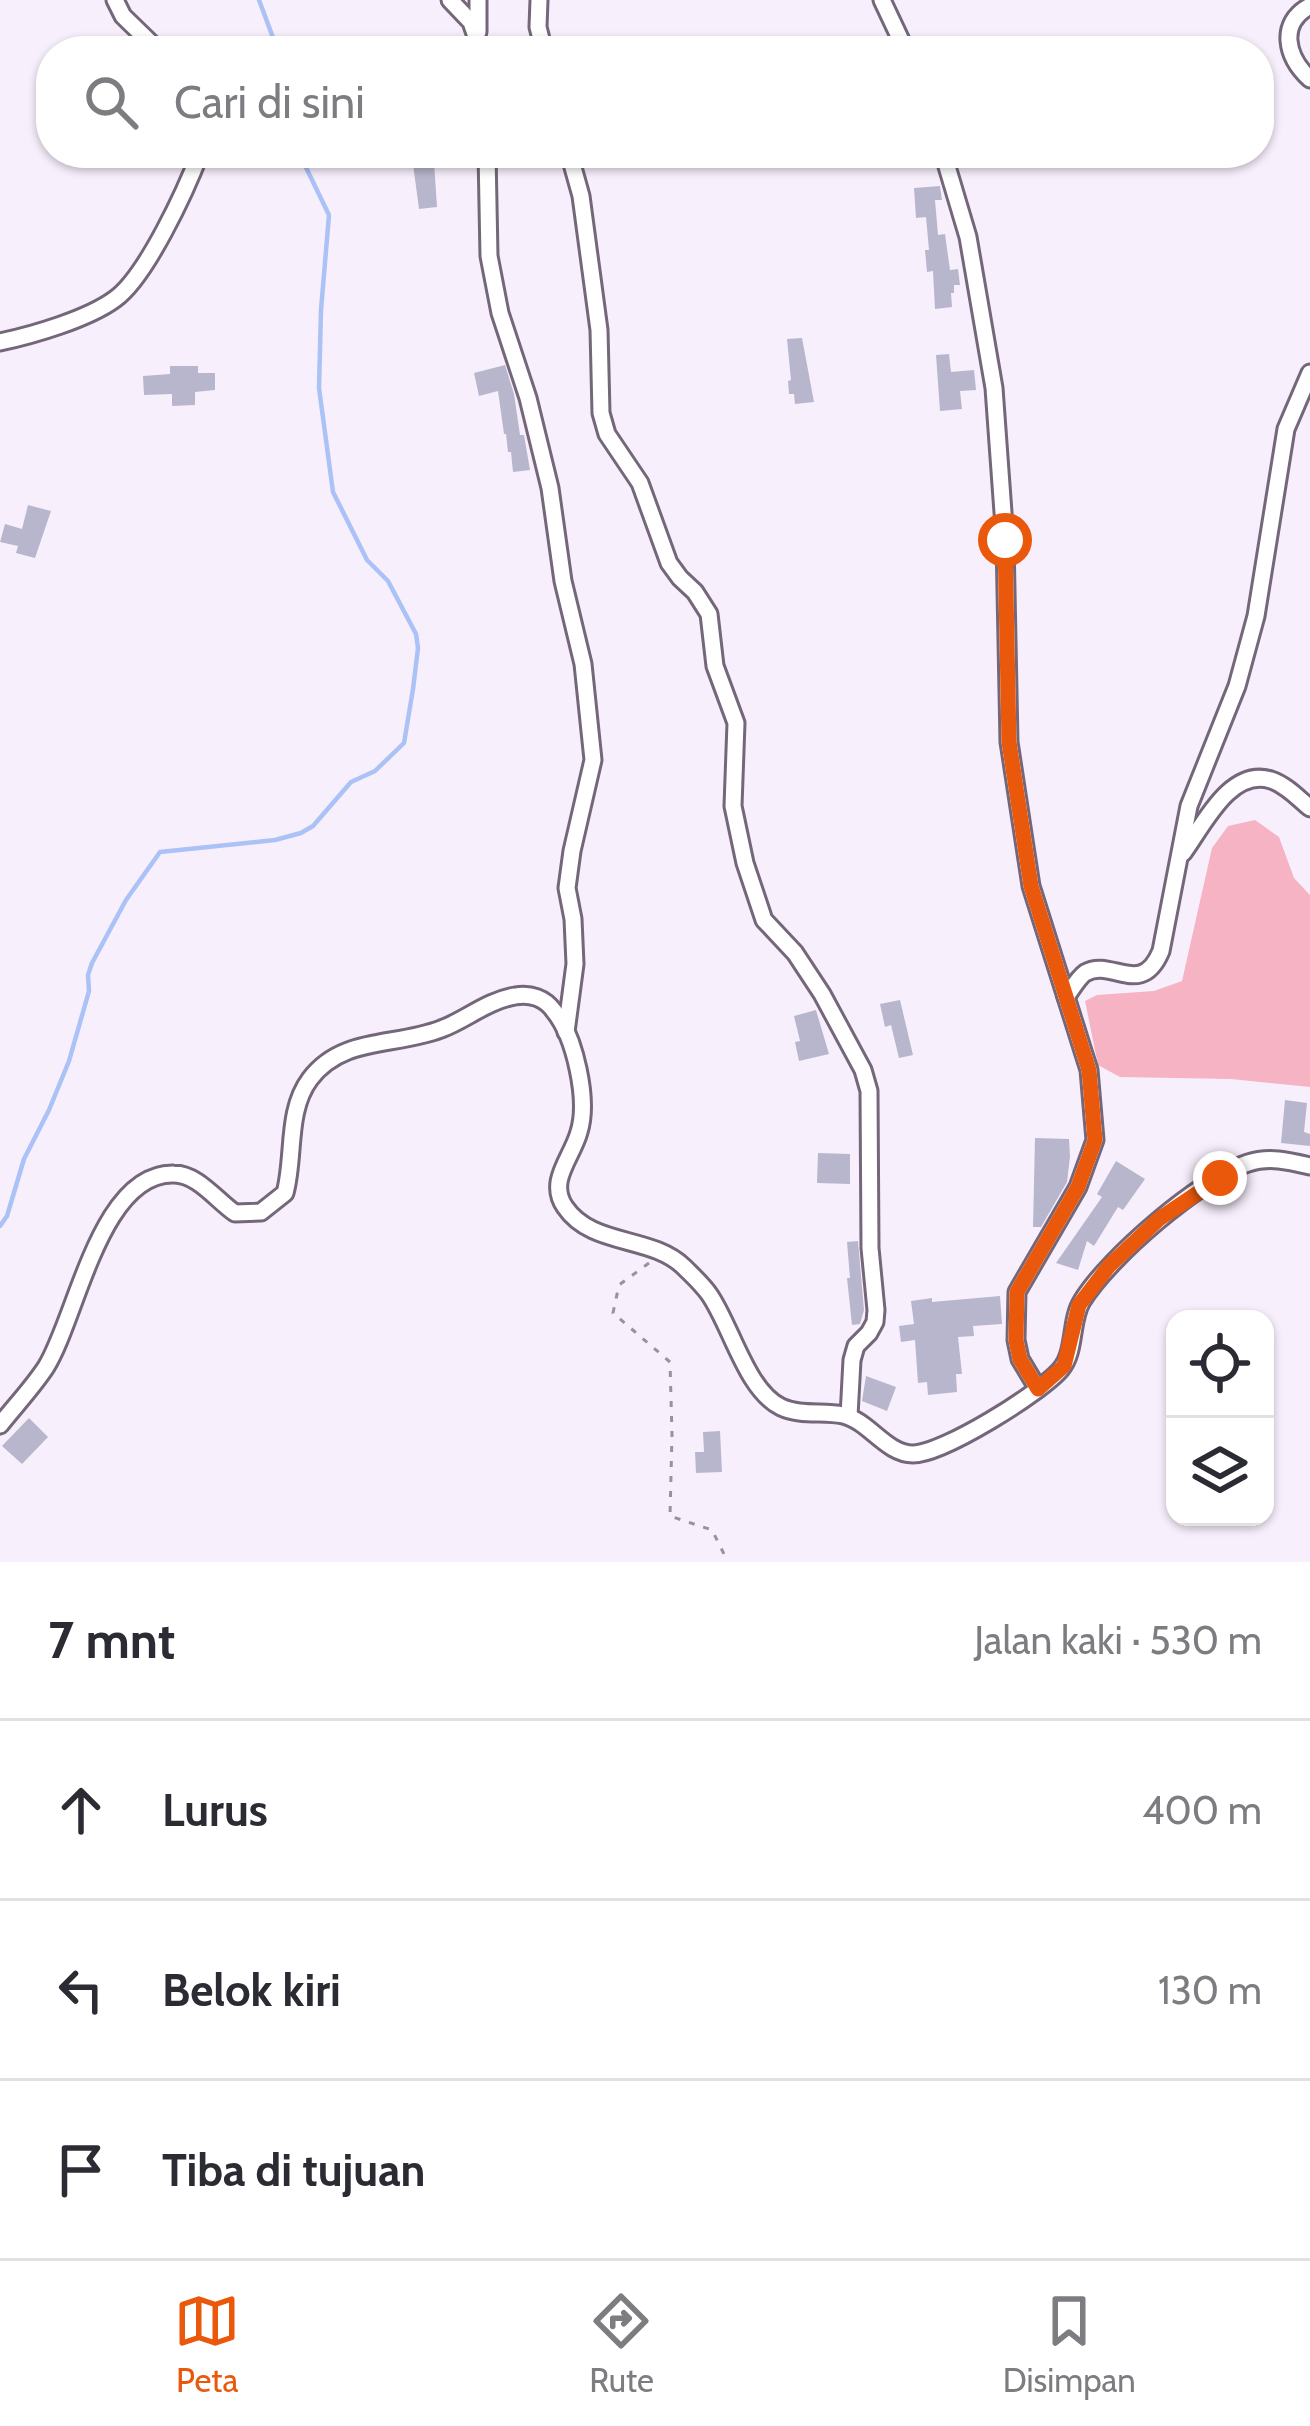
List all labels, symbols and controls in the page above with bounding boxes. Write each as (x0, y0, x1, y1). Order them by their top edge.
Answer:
search box (36, 36, 1274, 168)
icon: search (78, 69, 144, 135)
text: Cari di sini (174, 75, 365, 129)
route start (978, 513, 1032, 567)
route end (1193, 1151, 1247, 1205)
map controls (1166, 1310, 1274, 1526)
button: locate (1166, 1310, 1274, 1418)
button: layers (1166, 1418, 1274, 1526)
text: 7 mnt (48, 1609, 175, 1671)
text: Jalan kaki · 530 m (974, 1616, 1262, 1664)
icon: ahead (48, 1777, 114, 1843)
text: Lurus (162, 1783, 268, 1837)
text: 400 m (1142, 1786, 1262, 1834)
icon: left (48, 1957, 114, 2023)
text: Belok kiri (162, 1963, 341, 2017)
text: 130 m (1158, 1966, 1262, 2014)
icon: arrive (48, 2137, 114, 2203)
text: Tiba di tujuan (162, 2143, 425, 2197)
tab: Peta (174, 2288, 240, 2400)
tab: Rute (588, 2288, 654, 2400)
tab: Disimpan (1003, 2288, 1136, 2400)

